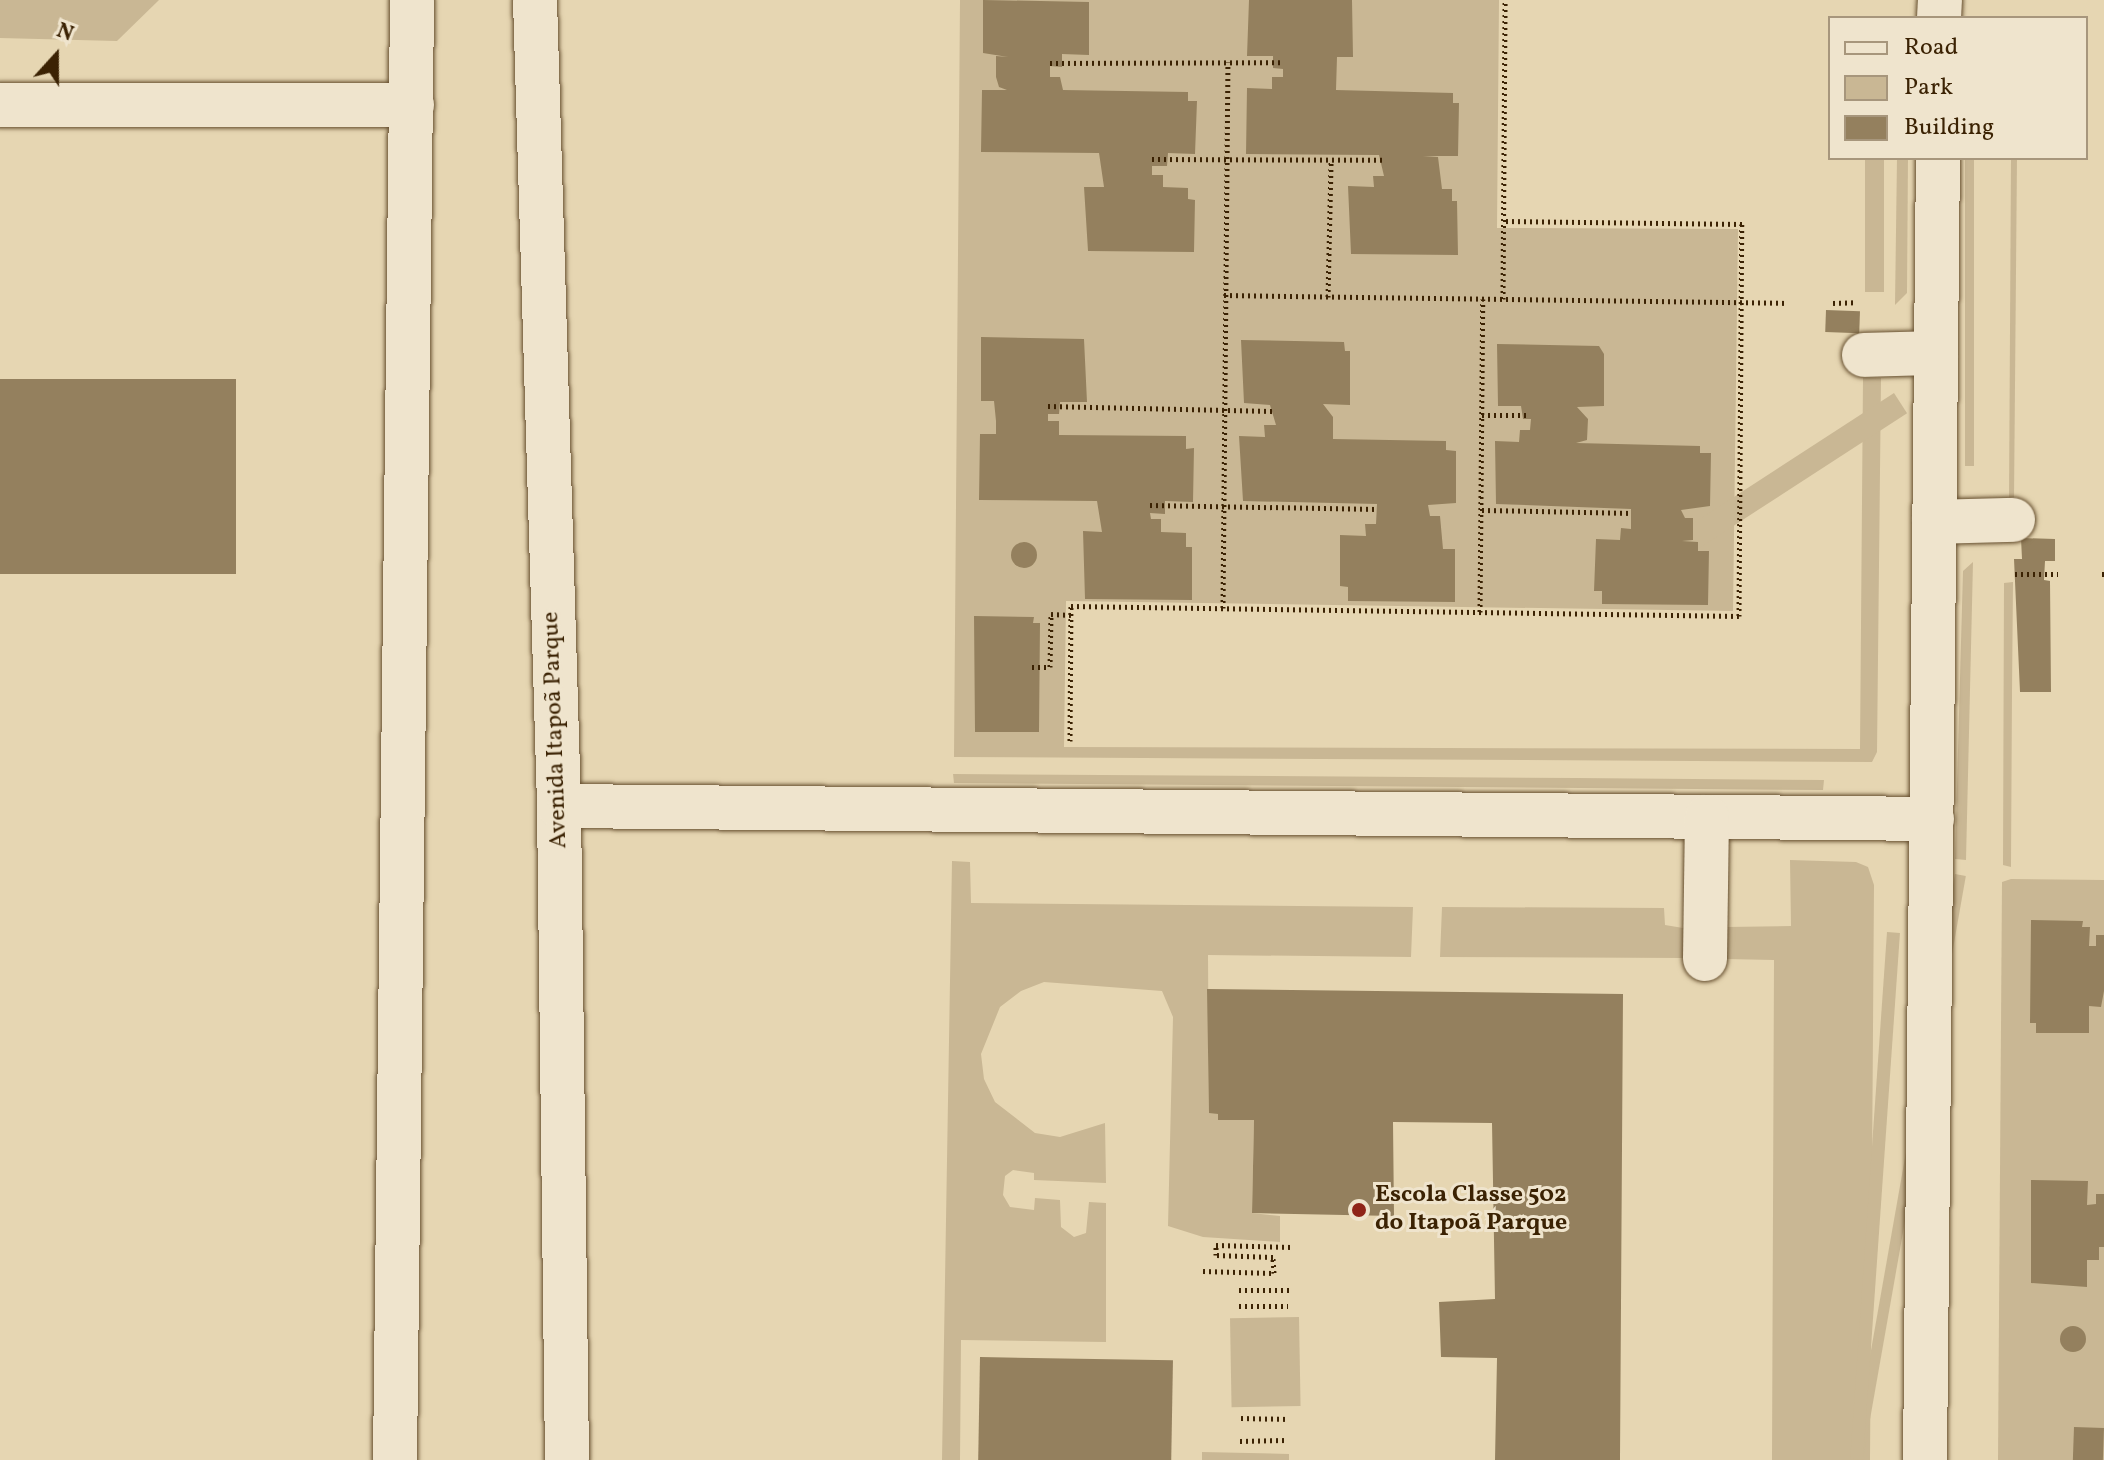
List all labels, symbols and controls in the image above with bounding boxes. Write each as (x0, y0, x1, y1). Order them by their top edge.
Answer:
north arrow (16, 16, 96, 96)
text: N (52, 16, 78, 50)
legend (1828, 16, 2088, 160)
text: Road (1904, 31, 1958, 65)
text: Park (1904, 71, 1953, 105)
text: Building (1904, 111, 1994, 145)
street label: Avenida Itapoã Parque (537, 611, 575, 849)
place label: Escola Classe 502 do Itapoã Parque (1375, 1182, 1567, 1238)
marker: Escola Classe 502 do Itapoã Parque (1350, 1201, 1368, 1219)

